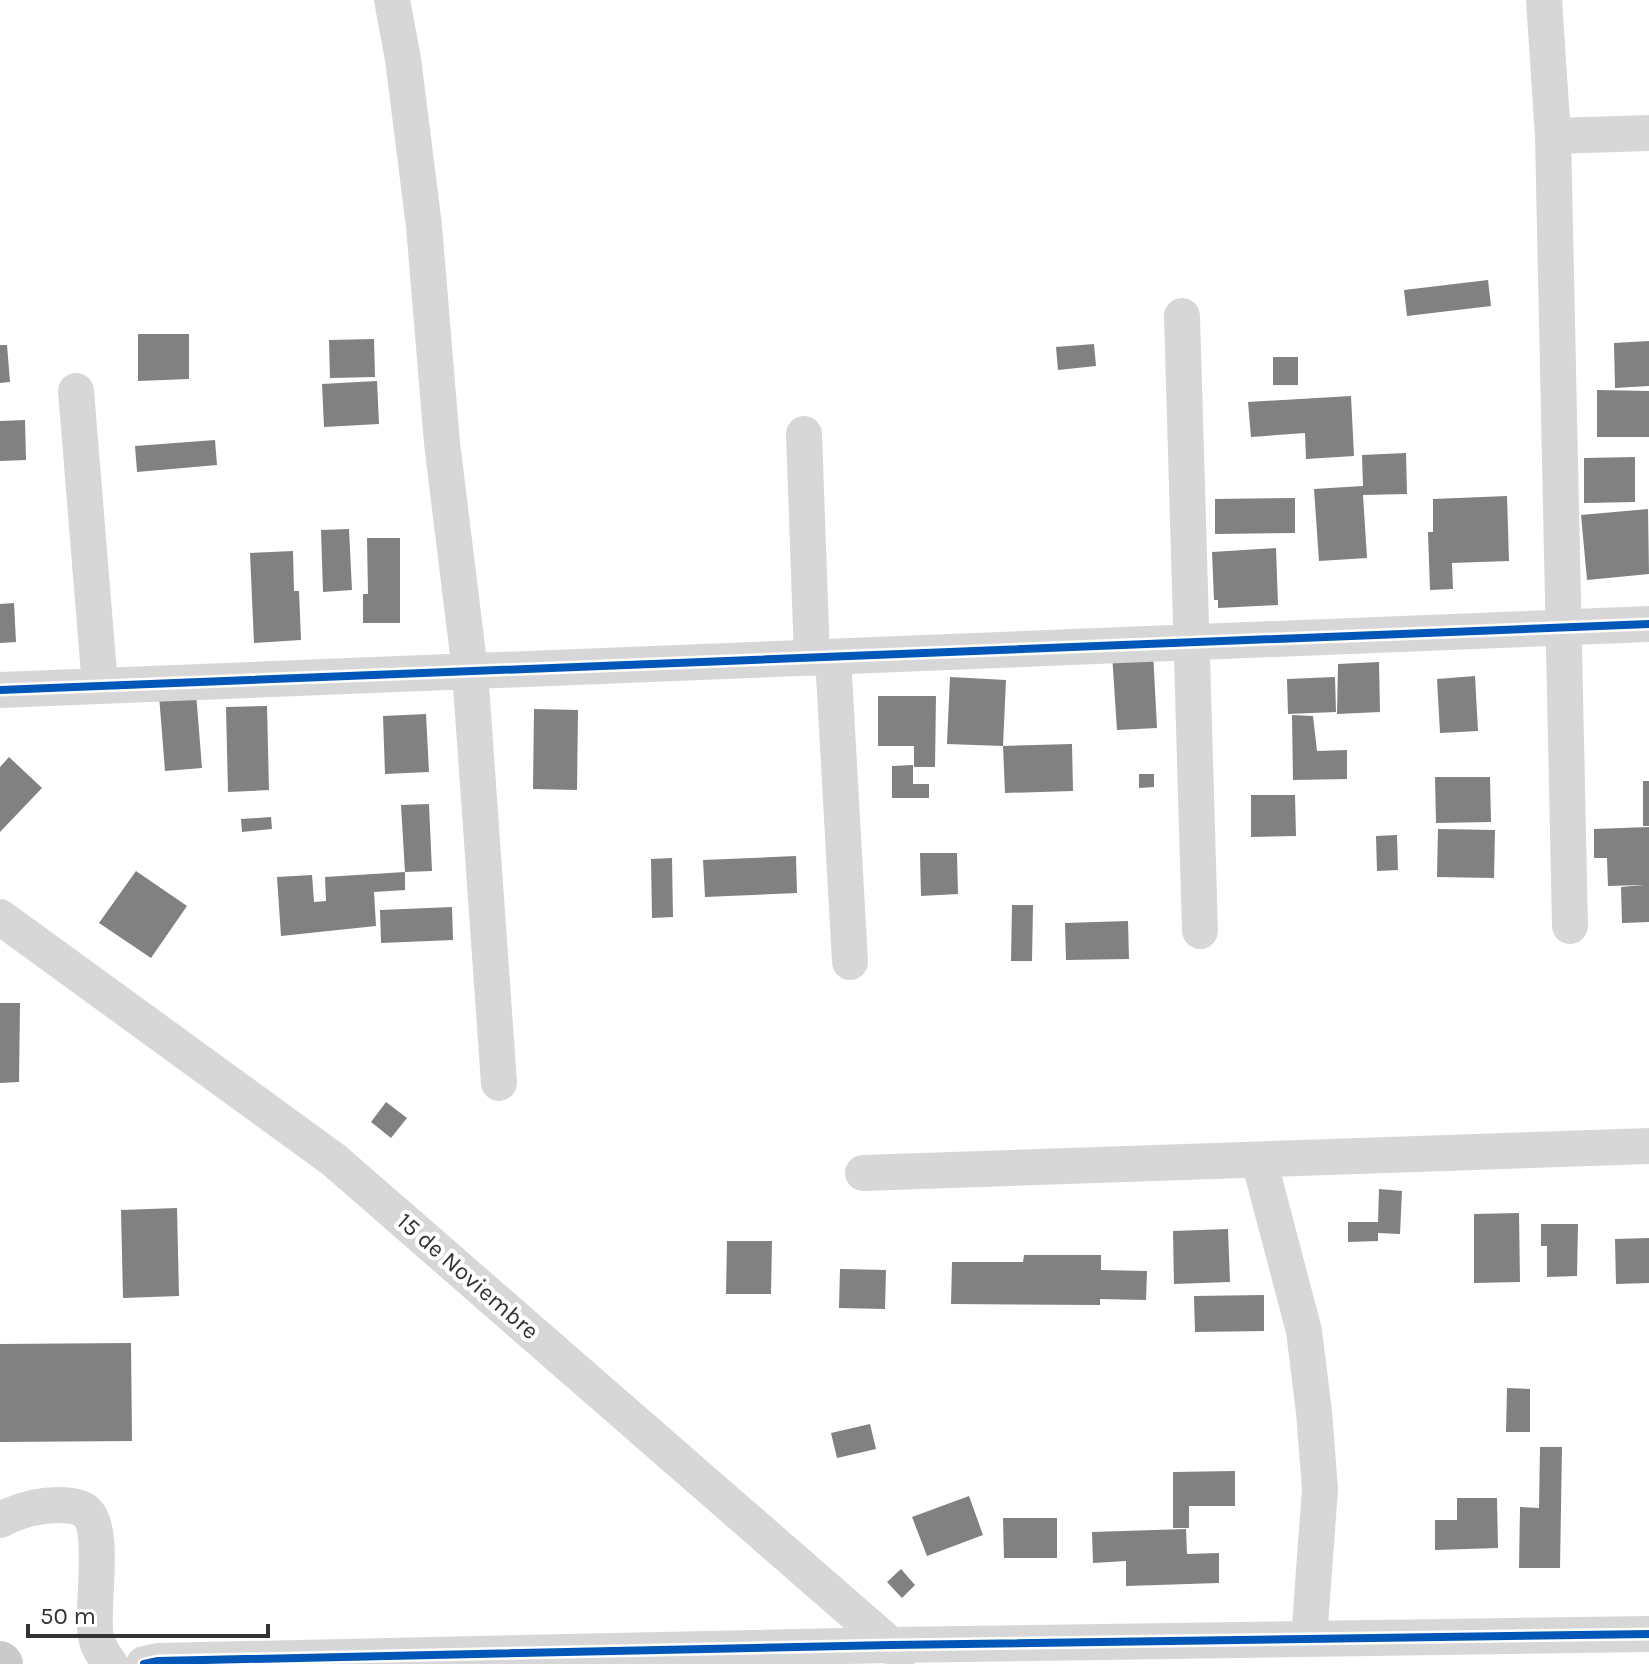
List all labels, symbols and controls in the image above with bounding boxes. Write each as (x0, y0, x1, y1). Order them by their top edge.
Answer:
street label: 15 de Noviembre (392, 1207, 544, 1345)
scale bar (28, 1588, 268, 1638)
text: 50 m (40, 1602, 96, 1630)

